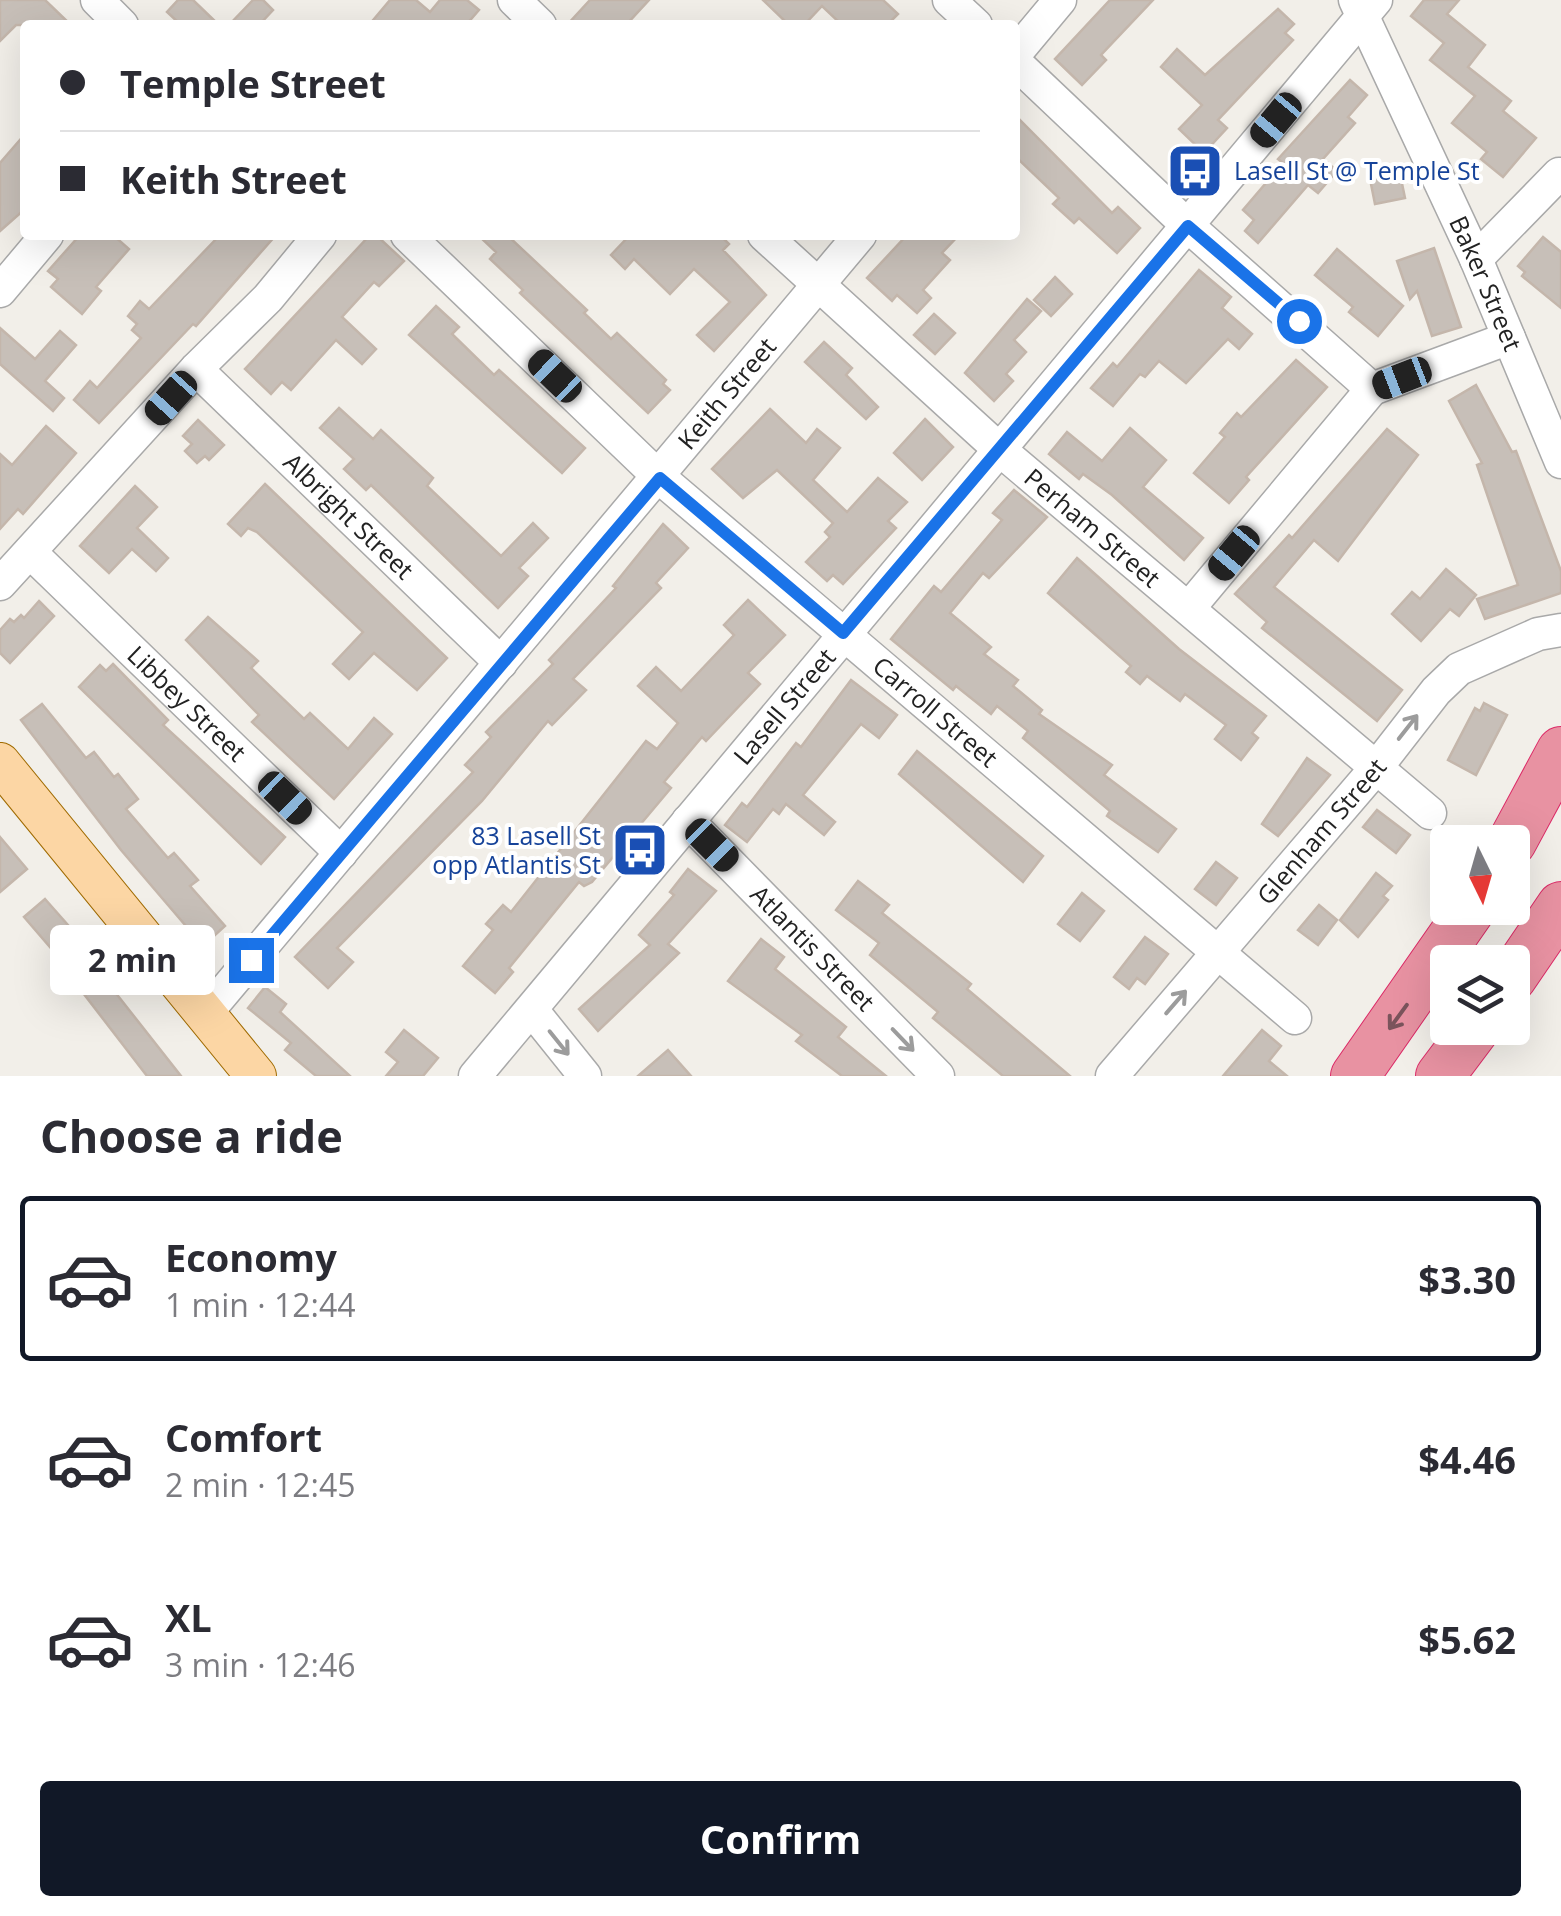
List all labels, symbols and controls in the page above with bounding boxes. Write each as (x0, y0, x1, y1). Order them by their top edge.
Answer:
text: Temple Street (120, 57, 386, 109)
car (1245, 87, 1307, 153)
bus stop icon: Lasell St @ Temple St (1165, 141, 1225, 201)
text: Keith Street (120, 153, 347, 205)
place label: Lasell St @ Temple St (1234, 153, 1480, 187)
street label: Baker Street (1442, 210, 1531, 356)
route start (1277, 299, 1322, 344)
street label: Keith Street (669, 330, 783, 456)
car (523, 344, 587, 408)
car (1369, 353, 1435, 403)
car (140, 366, 202, 430)
street label: Albright Street (277, 445, 422, 586)
street label: Perham Street (1018, 460, 1168, 594)
car (1203, 520, 1265, 586)
street label: Libbey Street (121, 638, 254, 768)
street label: Lasell Street (725, 640, 842, 771)
street label: Carroll Street (866, 648, 1006, 774)
one-way arrow (1397, 715, 1419, 741)
street label: Glenham Street (1248, 751, 1393, 911)
car (253, 766, 317, 830)
car (680, 813, 744, 877)
place label: 83 Lasell St opp Atlantis St (432, 818, 601, 881)
bus stop icon: 83 Lasell St opp Atlantis St (610, 820, 670, 880)
north arrow (1430, 825, 1530, 925)
map controls (1430, 825, 1530, 1045)
street label: Atlantis Street (744, 877, 883, 1018)
callout: 2 min (51, 925, 216, 995)
text: 2 min (88, 938, 177, 981)
route end (229, 938, 274, 983)
button: layers (1430, 945, 1530, 1045)
one-way arrow (1164, 990, 1186, 1016)
one-way arrow (1388, 1003, 1409, 1031)
one-way arrow (891, 1028, 915, 1052)
one-way arrow (548, 1029, 570, 1055)
text: Choose a ride (40, 1105, 343, 1166)
text: Economy (165, 1231, 337, 1283)
icon: car (45, 1234, 135, 1324)
text: $3.30 (1418, 1253, 1516, 1305)
text: 1 min · 12:44 (165, 1283, 356, 1326)
text: Comfort (165, 1411, 322, 1463)
icon: car (45, 1414, 135, 1504)
text: $4.46 (1418, 1433, 1516, 1485)
text: 2 min · 12:45 (165, 1463, 356, 1506)
text: XL (165, 1591, 212, 1643)
icon: car (45, 1594, 135, 1684)
text: $5.62 (1418, 1613, 1516, 1665)
text: 3 min · 12:46 (165, 1643, 356, 1686)
button: Confirm (40, 1781, 1521, 1896)

